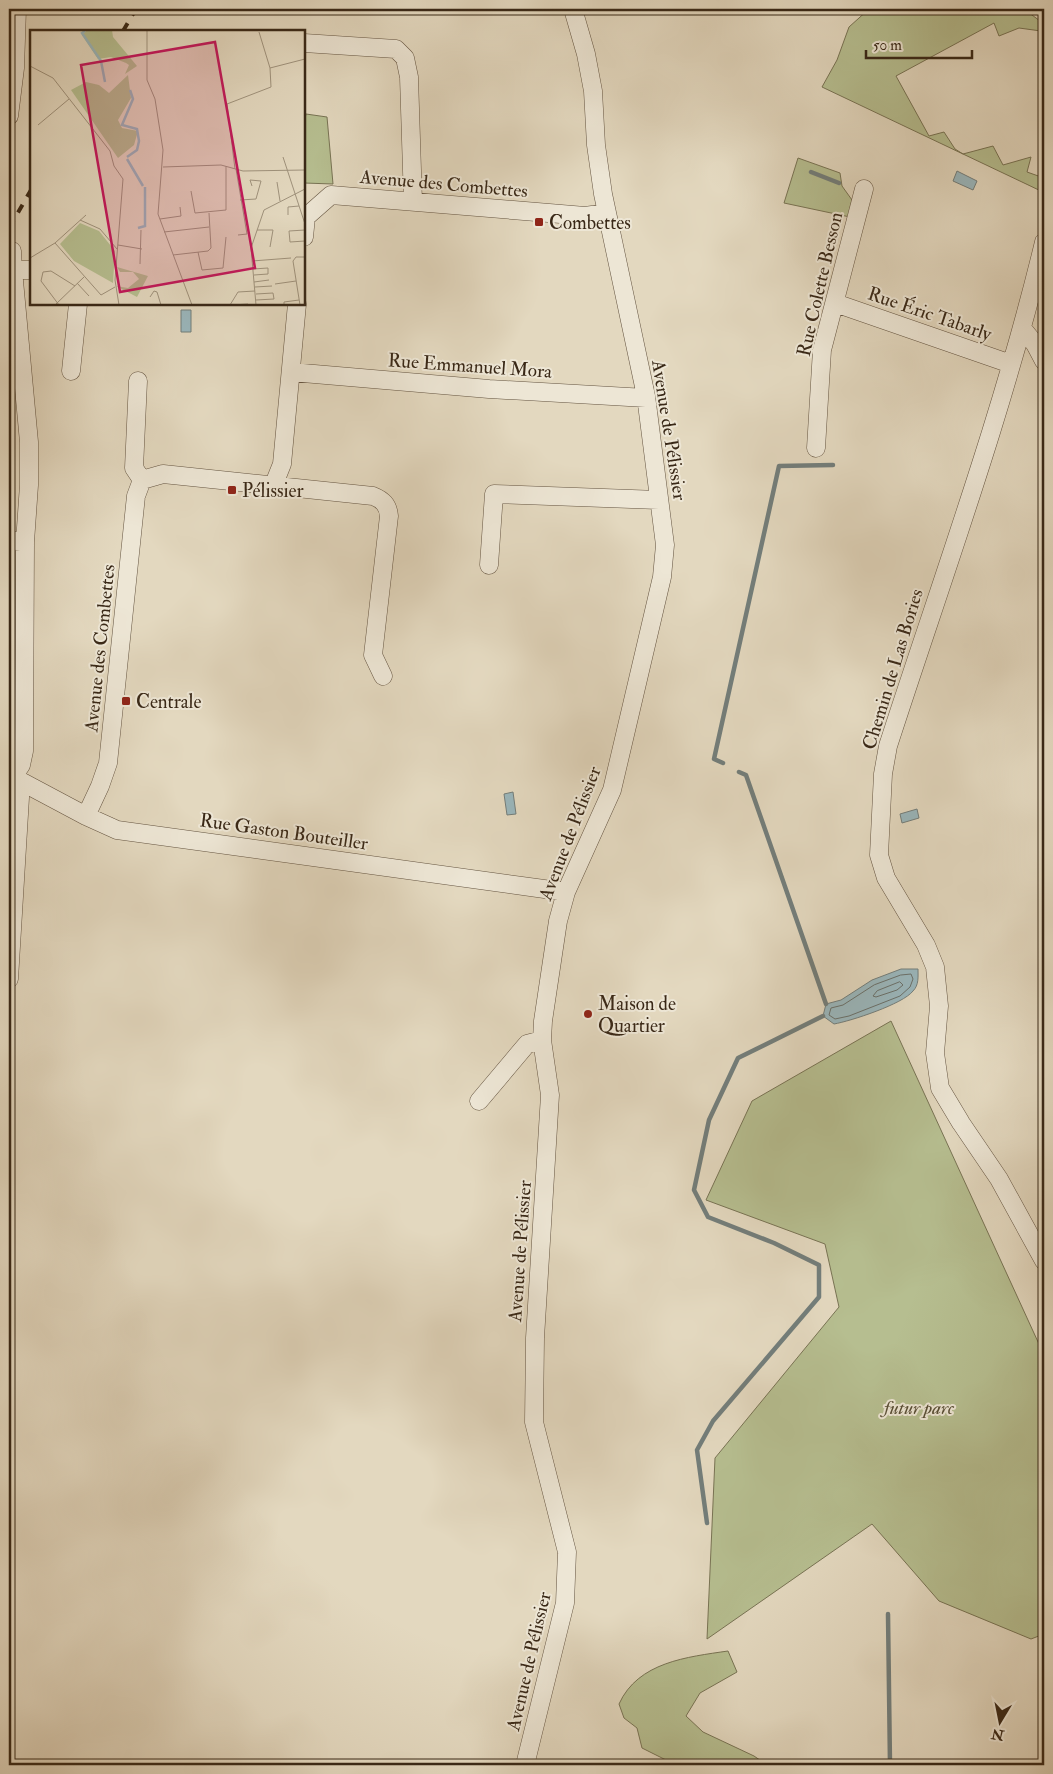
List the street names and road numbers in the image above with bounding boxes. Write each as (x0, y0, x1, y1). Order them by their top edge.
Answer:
street label: Avenue des Combettes (358, 165, 529, 203)
street label: Rue Colette Besson (792, 209, 848, 359)
street label: Rue Éric Tabarly (864, 280, 996, 347)
street label: Rue Emmanuel Mora (387, 348, 553, 384)
street label: Avenue de Pélissier (646, 357, 692, 502)
street label: Avenue des Combettes (79, 563, 121, 734)
street label: Chemin de Las Bories (857, 586, 929, 753)
street label: Avenue de Pélissier (533, 763, 607, 905)
street label: Rue Gaston Bouteiller (198, 808, 370, 856)
street label: Avenue de Pélissier (503, 1180, 537, 1324)
street label: Avenue de Pélissier (501, 1589, 557, 1734)

